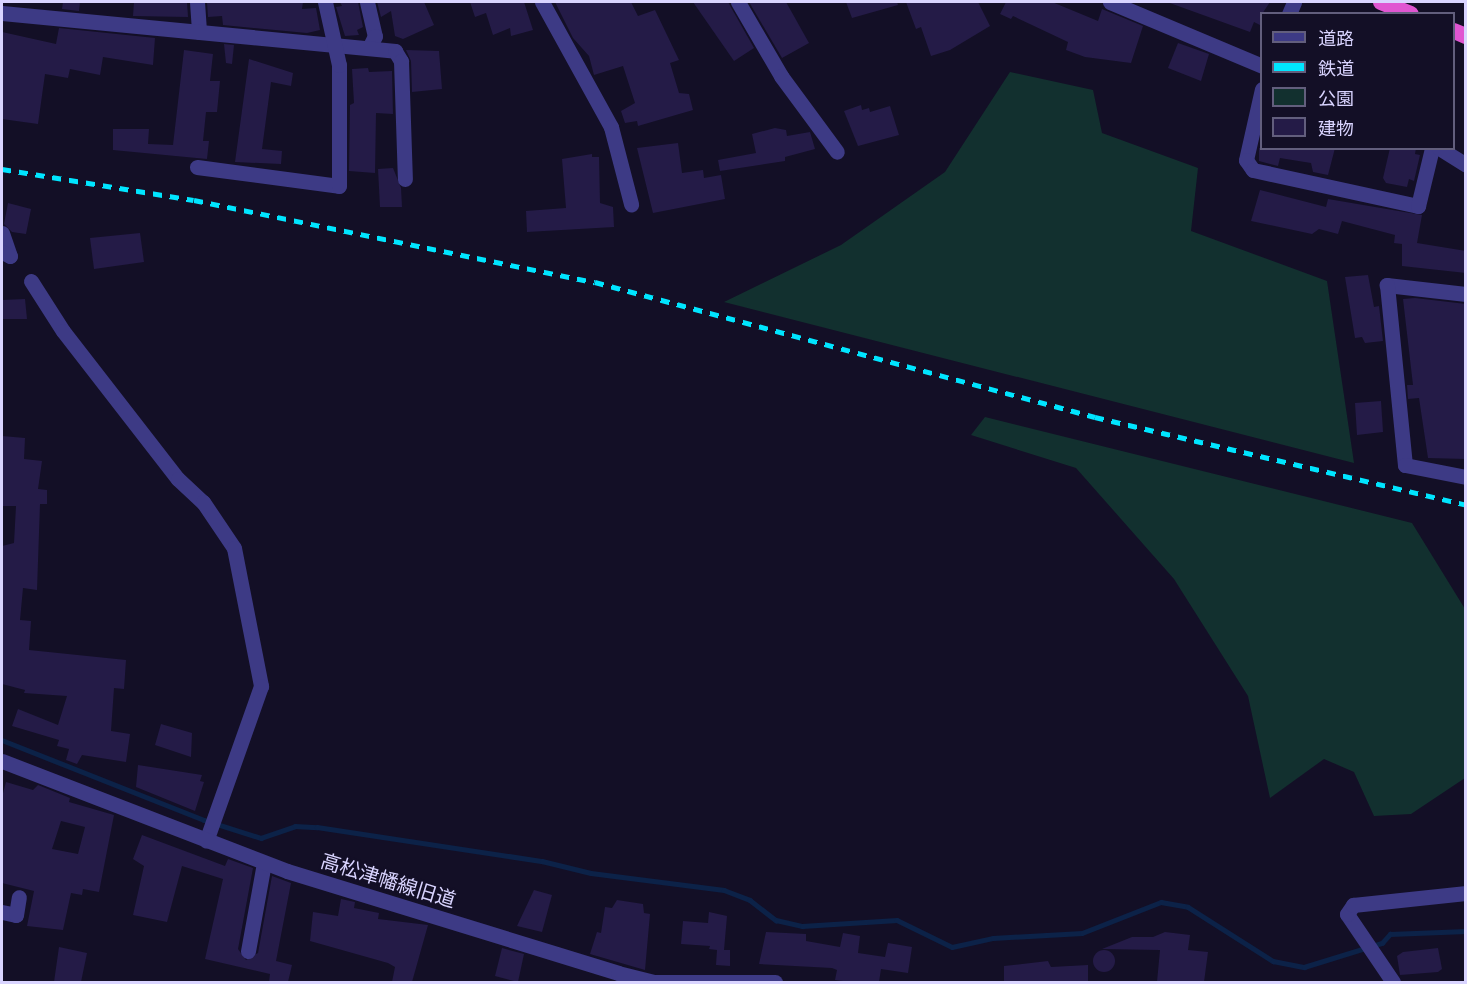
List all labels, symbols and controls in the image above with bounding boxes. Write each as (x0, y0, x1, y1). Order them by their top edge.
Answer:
legend (1260, 12, 1455, 150)
text: 道路 (1318, 28, 1354, 49)
text: 鉄道 (1318, 58, 1354, 79)
text: 公園 (1318, 88, 1354, 109)
text: 建物 (1318, 118, 1354, 139)
street label: 高松津幡線旧道 (318, 849, 458, 913)

